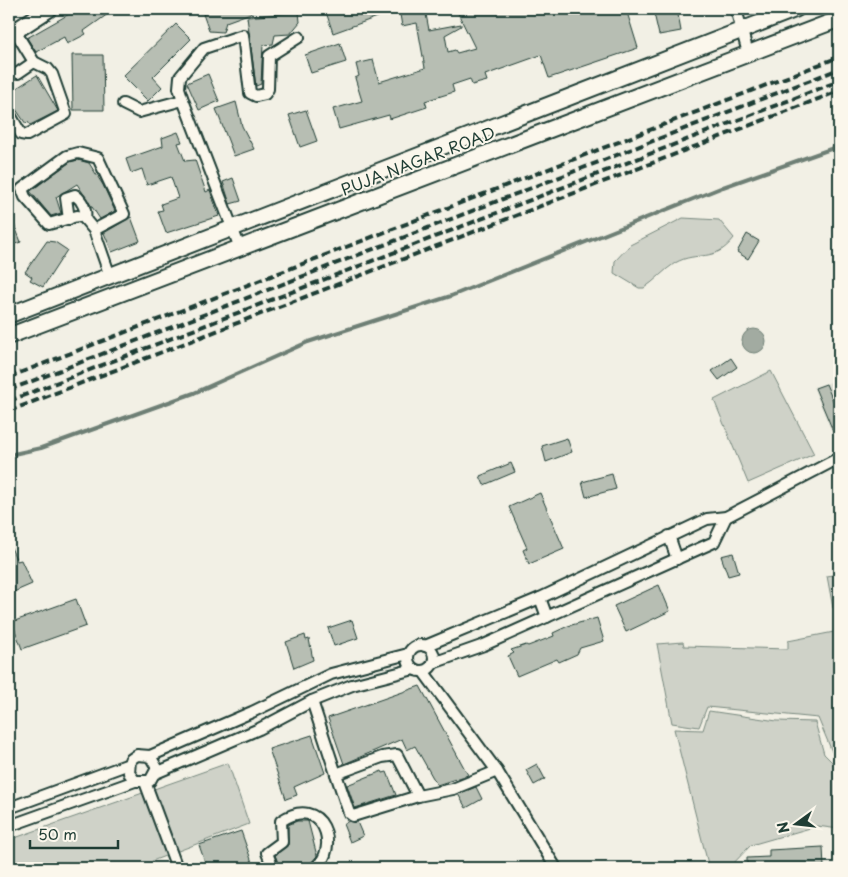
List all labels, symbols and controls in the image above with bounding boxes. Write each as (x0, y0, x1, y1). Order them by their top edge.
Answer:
street label: PUJA NAGAR ROAD (337, 120, 498, 201)
north arrow (770, 800, 820, 850)
scale bar (30, 817, 118, 849)
text: N (771, 819, 795, 836)
text: 50 m (38, 822, 77, 845)

